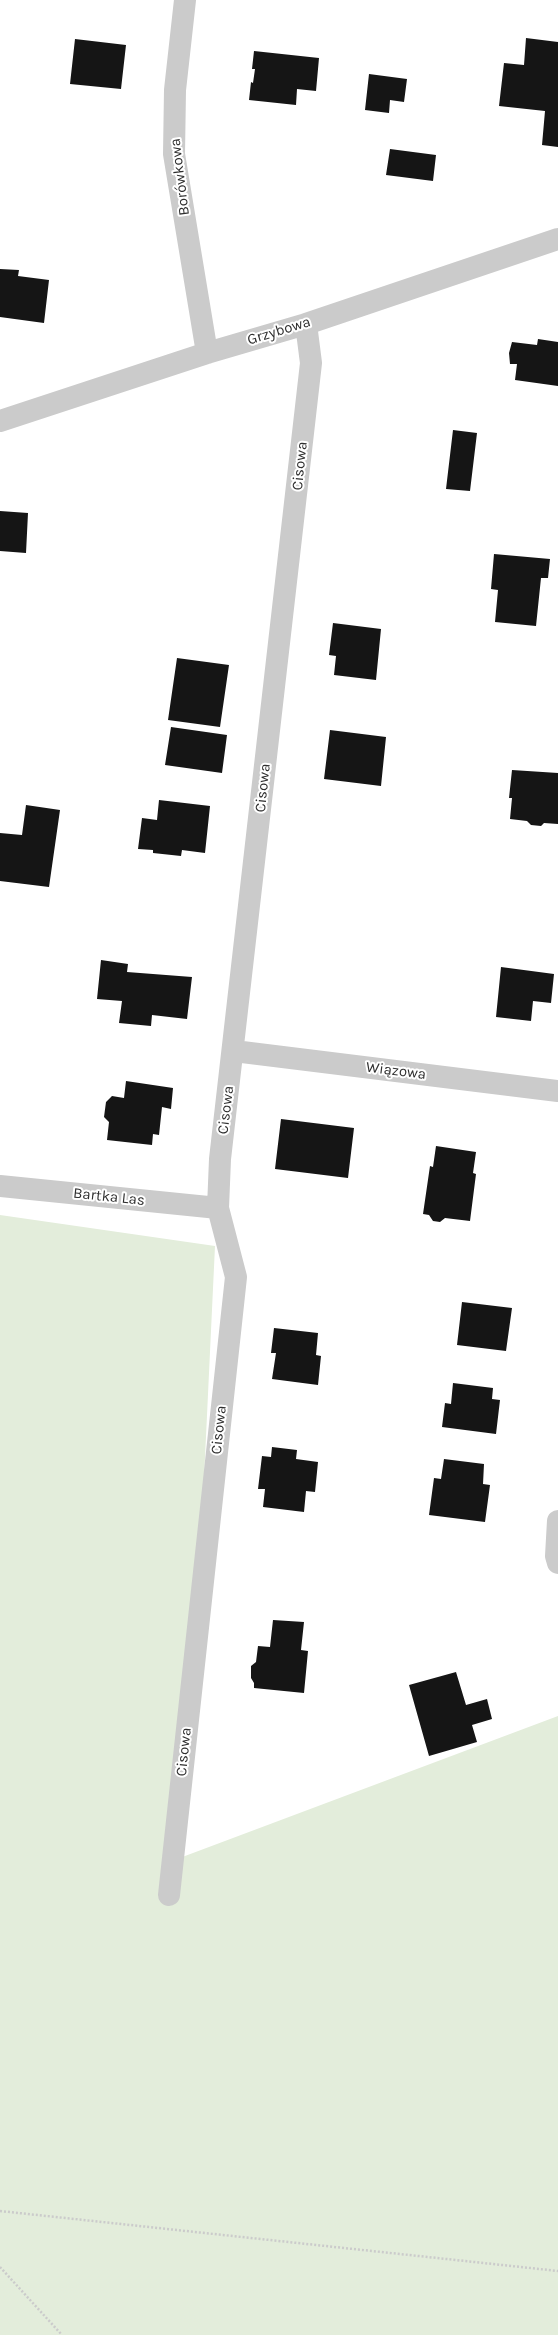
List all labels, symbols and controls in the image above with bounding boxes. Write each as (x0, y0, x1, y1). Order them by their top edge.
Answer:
street label: Borówkowa (166, 137, 194, 217)
street label: Grzybowa (245, 313, 313, 349)
street label: Cisowa (288, 441, 312, 491)
street label: Cisowa (251, 763, 275, 813)
street label: Wiązowa (365, 1058, 427, 1084)
street label: Cisowa (214, 1085, 238, 1135)
street label: Bartka Las (72, 1184, 146, 1210)
street label: Cisowa (207, 1405, 231, 1455)
street label: Cisowa (172, 1727, 196, 1777)

